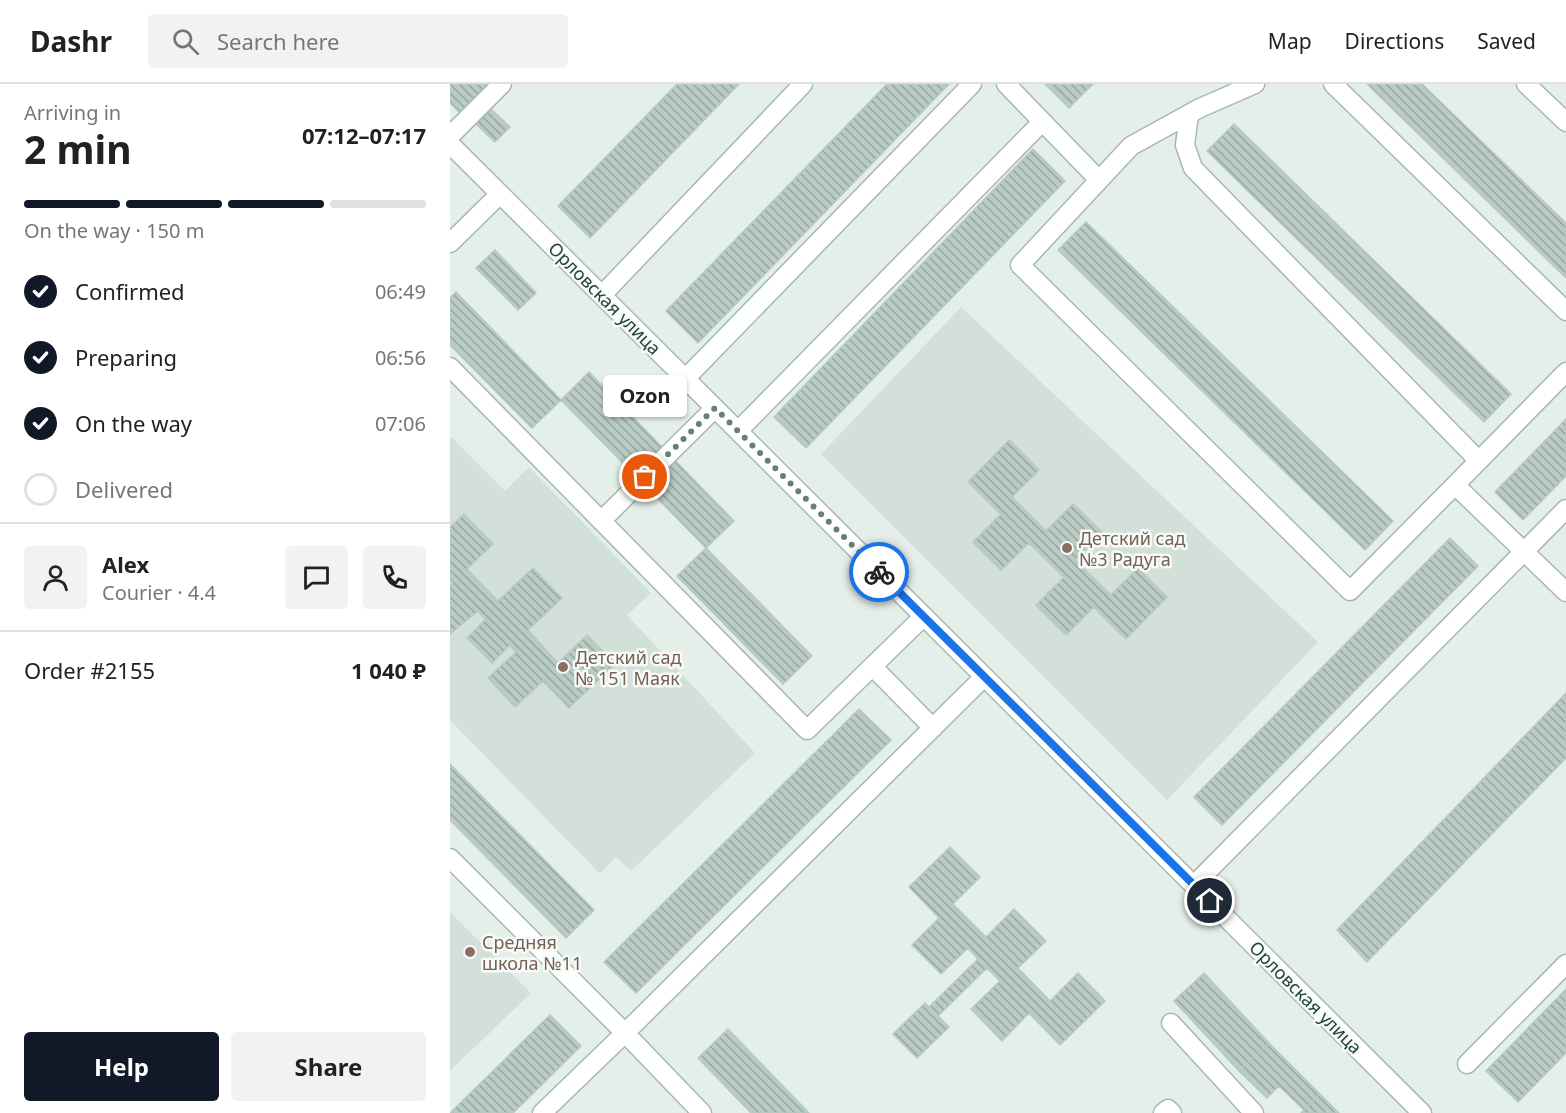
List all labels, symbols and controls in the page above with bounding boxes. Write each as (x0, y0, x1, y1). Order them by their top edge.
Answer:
search box (148, 14, 568, 68)
text: Dashr (30, 22, 112, 60)
icon: search (169, 25, 202, 58)
text: Search here (217, 26, 339, 56)
text: Map (1268, 27, 1312, 55)
text: Directions (1345, 27, 1444, 55)
text: Saved (1477, 27, 1536, 55)
text: Arriving in (24, 99, 121, 126)
text: 07:12–07:17 (302, 120, 426, 150)
text: 2 min (24, 122, 131, 175)
text: On the way · 150 m (24, 217, 204, 244)
street label: Орловская улица (543, 236, 667, 360)
icon: check (24, 275, 57, 308)
text: Confirmed (75, 276, 185, 306)
text: 06:49 (375, 278, 426, 305)
icon: check (24, 341, 57, 374)
text: Preparing (75, 342, 177, 372)
text: 06:56 (375, 344, 426, 371)
callout: Ozon (603, 375, 687, 417)
text: Ozon (619, 382, 671, 409)
icon: check (24, 407, 57, 440)
text: On the way (75, 408, 192, 438)
text: 07:06 (375, 410, 426, 437)
pin (619, 451, 670, 502)
icon: bag (628, 460, 661, 493)
text: Delivered (75, 474, 173, 504)
place label: Детский сад №3 Радуга (1079, 526, 1185, 571)
marker: Детский сад №3 Радуга (1060, 541, 1074, 555)
courier (849, 542, 909, 602)
button: person (24, 546, 87, 609)
button: chat (285, 546, 348, 609)
button: phone (363, 546, 426, 609)
text: Alex (102, 549, 149, 579)
icon: bike (863, 556, 896, 589)
text: Courier · 4.4 (102, 579, 216, 606)
place label: Детский сад № 151 Маяк (575, 645, 681, 690)
text: Order #2155 (24, 655, 155, 685)
text: 1 040 ₽ (351, 655, 426, 685)
marker: Детский сад № 151 Маяк (556, 660, 570, 674)
pin (1184, 875, 1235, 926)
icon: home (1193, 884, 1226, 917)
place label: Средняя школа №11 (482, 930, 582, 975)
street label: Орловская улица (1244, 935, 1368, 1059)
marker: Средняя школа №11 (463, 945, 477, 959)
button: Help (24, 1032, 219, 1101)
button: Share (231, 1032, 426, 1101)

